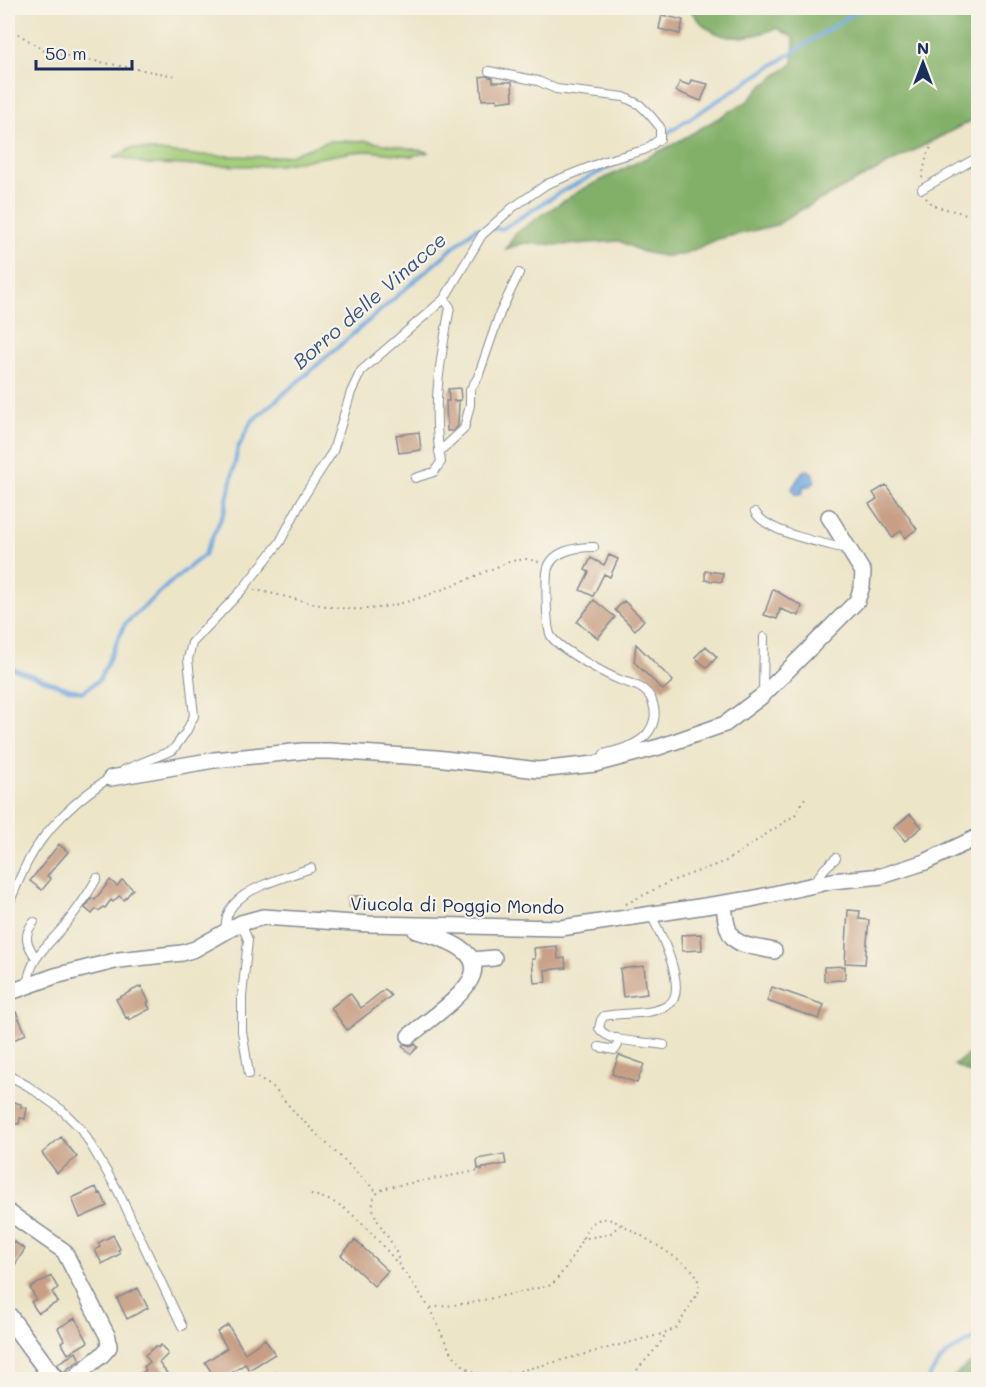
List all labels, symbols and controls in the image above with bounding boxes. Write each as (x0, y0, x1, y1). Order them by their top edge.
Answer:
scale bar (36, 33, 132, 71)
north arrow (893, 33, 953, 93)
text: N (917, 37, 929, 58)
text: 50 m (45, 41, 87, 65)
water label: Borro delle Vinacce (287, 226, 451, 374)
street label: Viucola di Poggio Mondo (350, 891, 564, 919)

